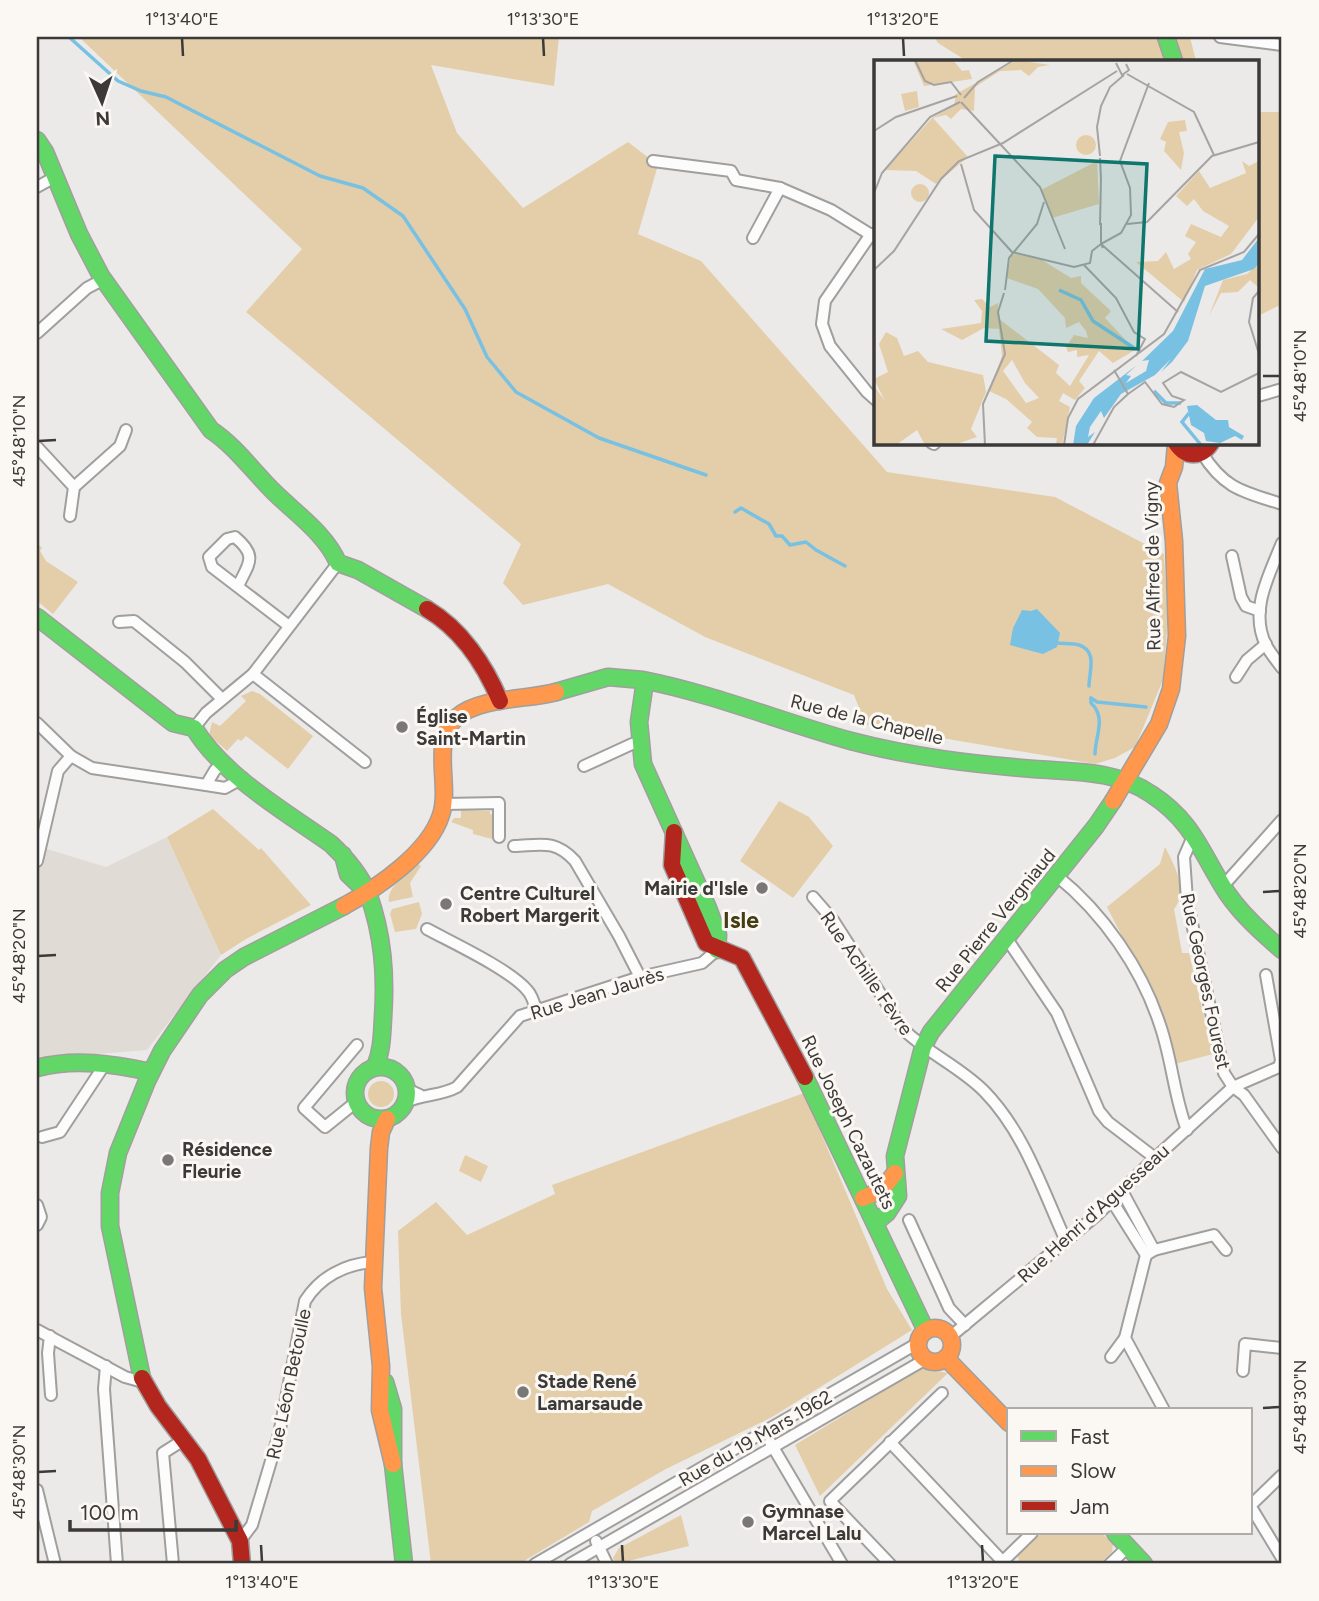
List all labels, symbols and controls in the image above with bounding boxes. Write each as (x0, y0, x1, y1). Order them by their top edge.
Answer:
text: 1°13'40"E (145, 8, 219, 30)
text: 1°13'30"E (507, 8, 579, 30)
text: 1°13'20"E (867, 8, 939, 30)
inset map (874, 60, 1260, 444)
north arrow (66, 66, 136, 136)
text: N (95, 107, 111, 130)
text: 45°48'10"N (1289, 330, 1311, 422)
text: 45°48'10"N (8, 395, 30, 487)
street label: Rue Alfred de Vigny (1140, 481, 1165, 651)
street label: Rue de la Chapelle (788, 689, 946, 750)
place label: Église Saint-Martin (416, 705, 526, 750)
marker: Église Saint-Martin (394, 719, 410, 735)
text: 45°48'20"N (1289, 843, 1311, 939)
street label: Rue Pierre Vergniaud (930, 844, 1060, 997)
place label: Mairie d'Isle (644, 877, 748, 900)
marker: Mairie d'Isle (754, 880, 770, 896)
place label: Centre Culturel Robert Margerit (460, 882, 600, 927)
street label: Rue Georges Fourest (1176, 891, 1235, 1071)
marker: Centre Culturel Robert Margerit (438, 896, 454, 912)
district label: Isle (723, 906, 759, 934)
street label: Rue Achille Fèvre (815, 907, 918, 1040)
text: 45°48'20"N (8, 908, 30, 1004)
street label: Rue Jean Jaurès (528, 962, 667, 1025)
street label: Rue Joseph Cazautets (796, 1031, 901, 1213)
place label: Résidence Fleurie (182, 1138, 273, 1183)
street label: Rue Henri d'Aguesseau (1013, 1139, 1174, 1288)
marker: Résidence Fleurie (160, 1152, 176, 1168)
street label: Rue Léon Betoulle (261, 1307, 316, 1462)
text: 45°48'30"N (1289, 1359, 1311, 1455)
place label: Stade René Lamarsaude (537, 1370, 643, 1415)
marker: Stade René Lamarsaude (515, 1384, 531, 1400)
street label: Rue du 19 Mars 1962 (675, 1385, 836, 1492)
legend (1007, 1408, 1252, 1534)
text: 45°48'30"N (8, 1424, 30, 1520)
text: Fast (1070, 1424, 1110, 1449)
text: Slow (1070, 1458, 1116, 1483)
scale bar (70, 1489, 236, 1533)
text: Jam (1070, 1494, 1109, 1519)
text: 100 m (80, 1500, 139, 1525)
place label: Gymnase Marcel Lalu (762, 1500, 862, 1545)
marker: Gymnase Marcel Lalu (740, 1514, 756, 1530)
text: 1°13'40"E (225, 1571, 299, 1593)
text: 1°13'30"E (587, 1571, 659, 1593)
text: 1°13'20"E (947, 1571, 1019, 1593)

